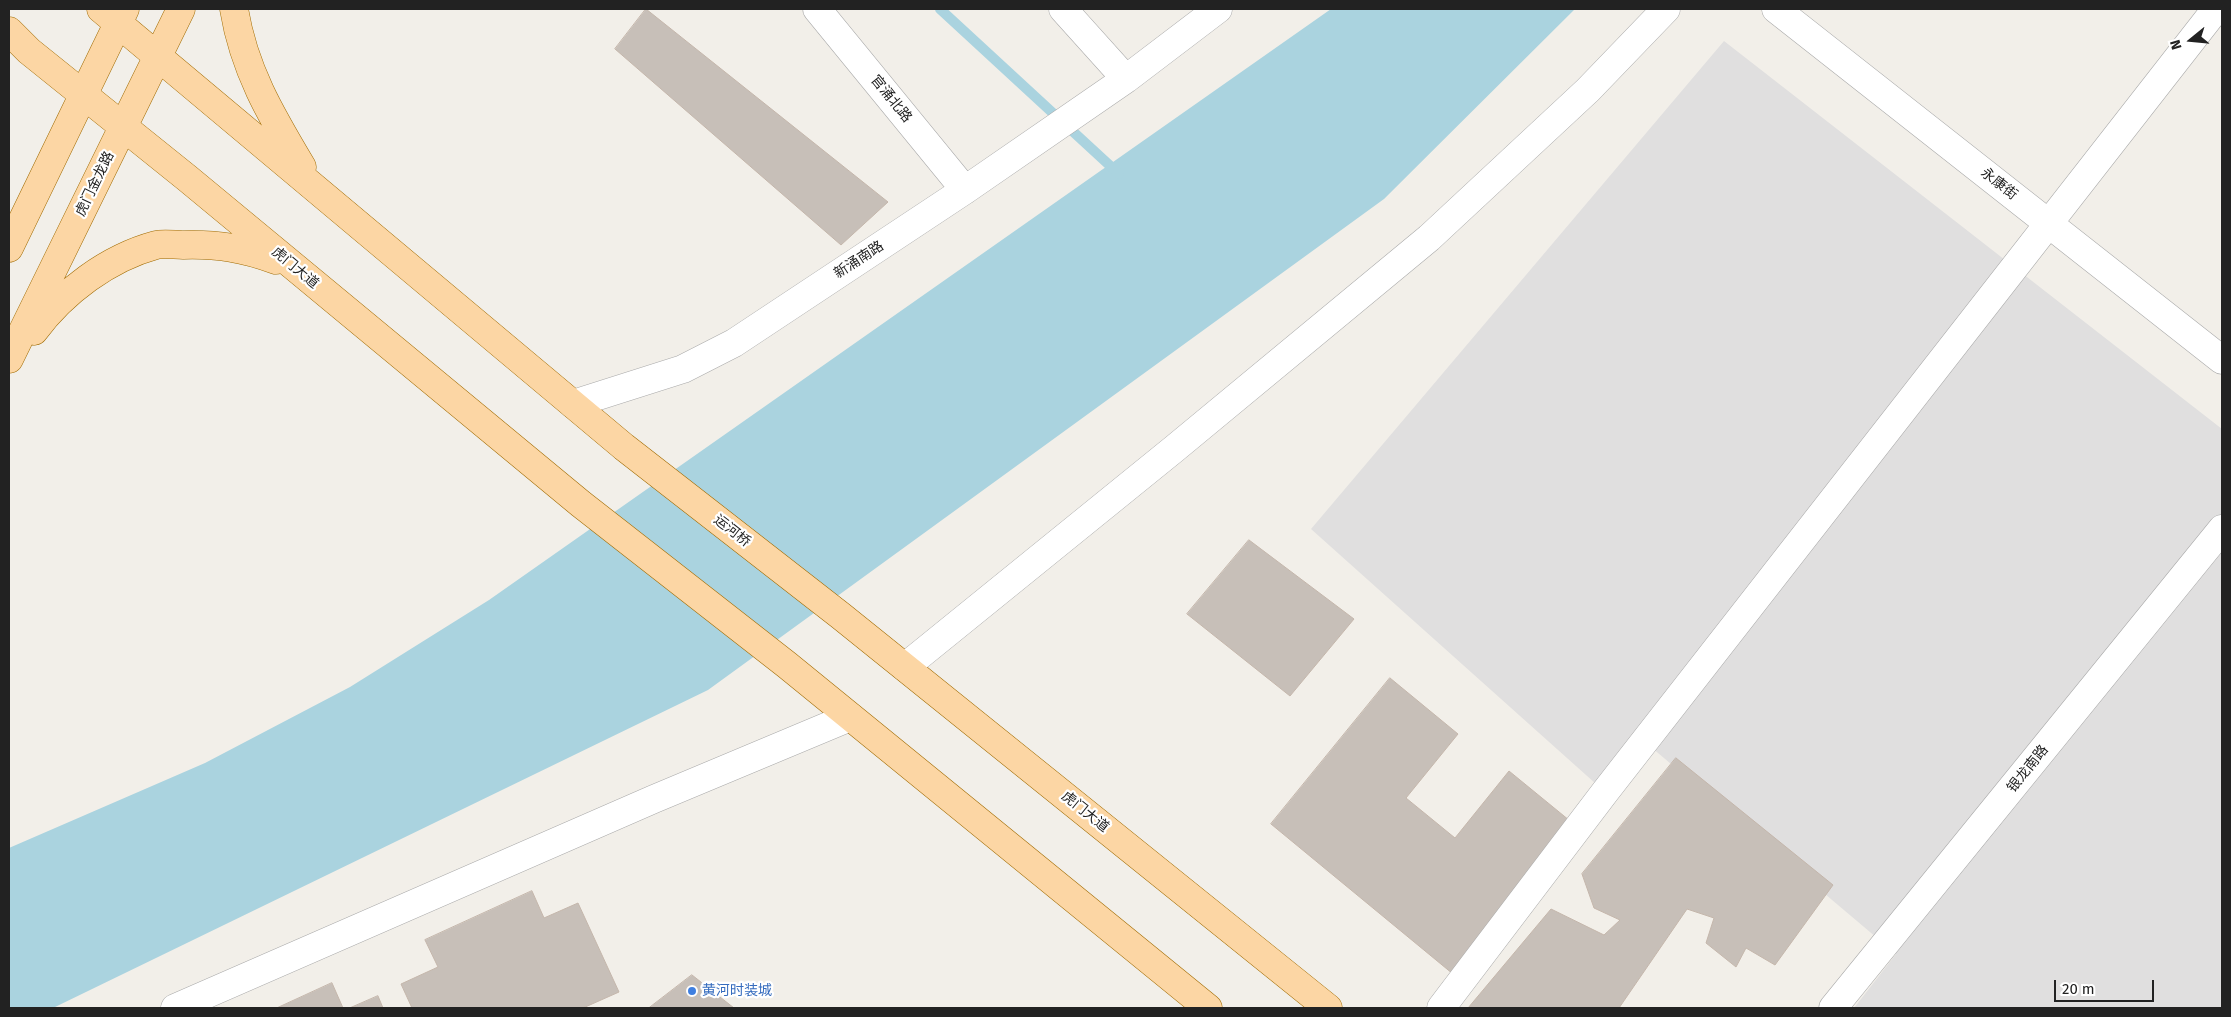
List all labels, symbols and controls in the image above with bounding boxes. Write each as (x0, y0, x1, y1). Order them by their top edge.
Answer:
north arrow (2166, 15, 2216, 65)
text: N (2167, 38, 2186, 51)
street label: 官涌北路 (867, 72, 915, 126)
street label: 虎门金龙路 (72, 149, 118, 219)
street label: 永康街 (1977, 164, 2021, 204)
street label: 新涌南路 (831, 238, 887, 282)
street label: 虎门大道 (268, 244, 322, 292)
street label: 运河桥 (710, 511, 754, 551)
street label: 银龙南路 (2004, 742, 2052, 796)
street label: 虎门大道 (1058, 788, 1112, 836)
scale bar (2056, 970, 2156, 1002)
text: 20 m (2062, 980, 2095, 998)
place label: 黄河时装城 (702, 983, 772, 999)
marker: 黄河时装城 (686, 985, 698, 997)

